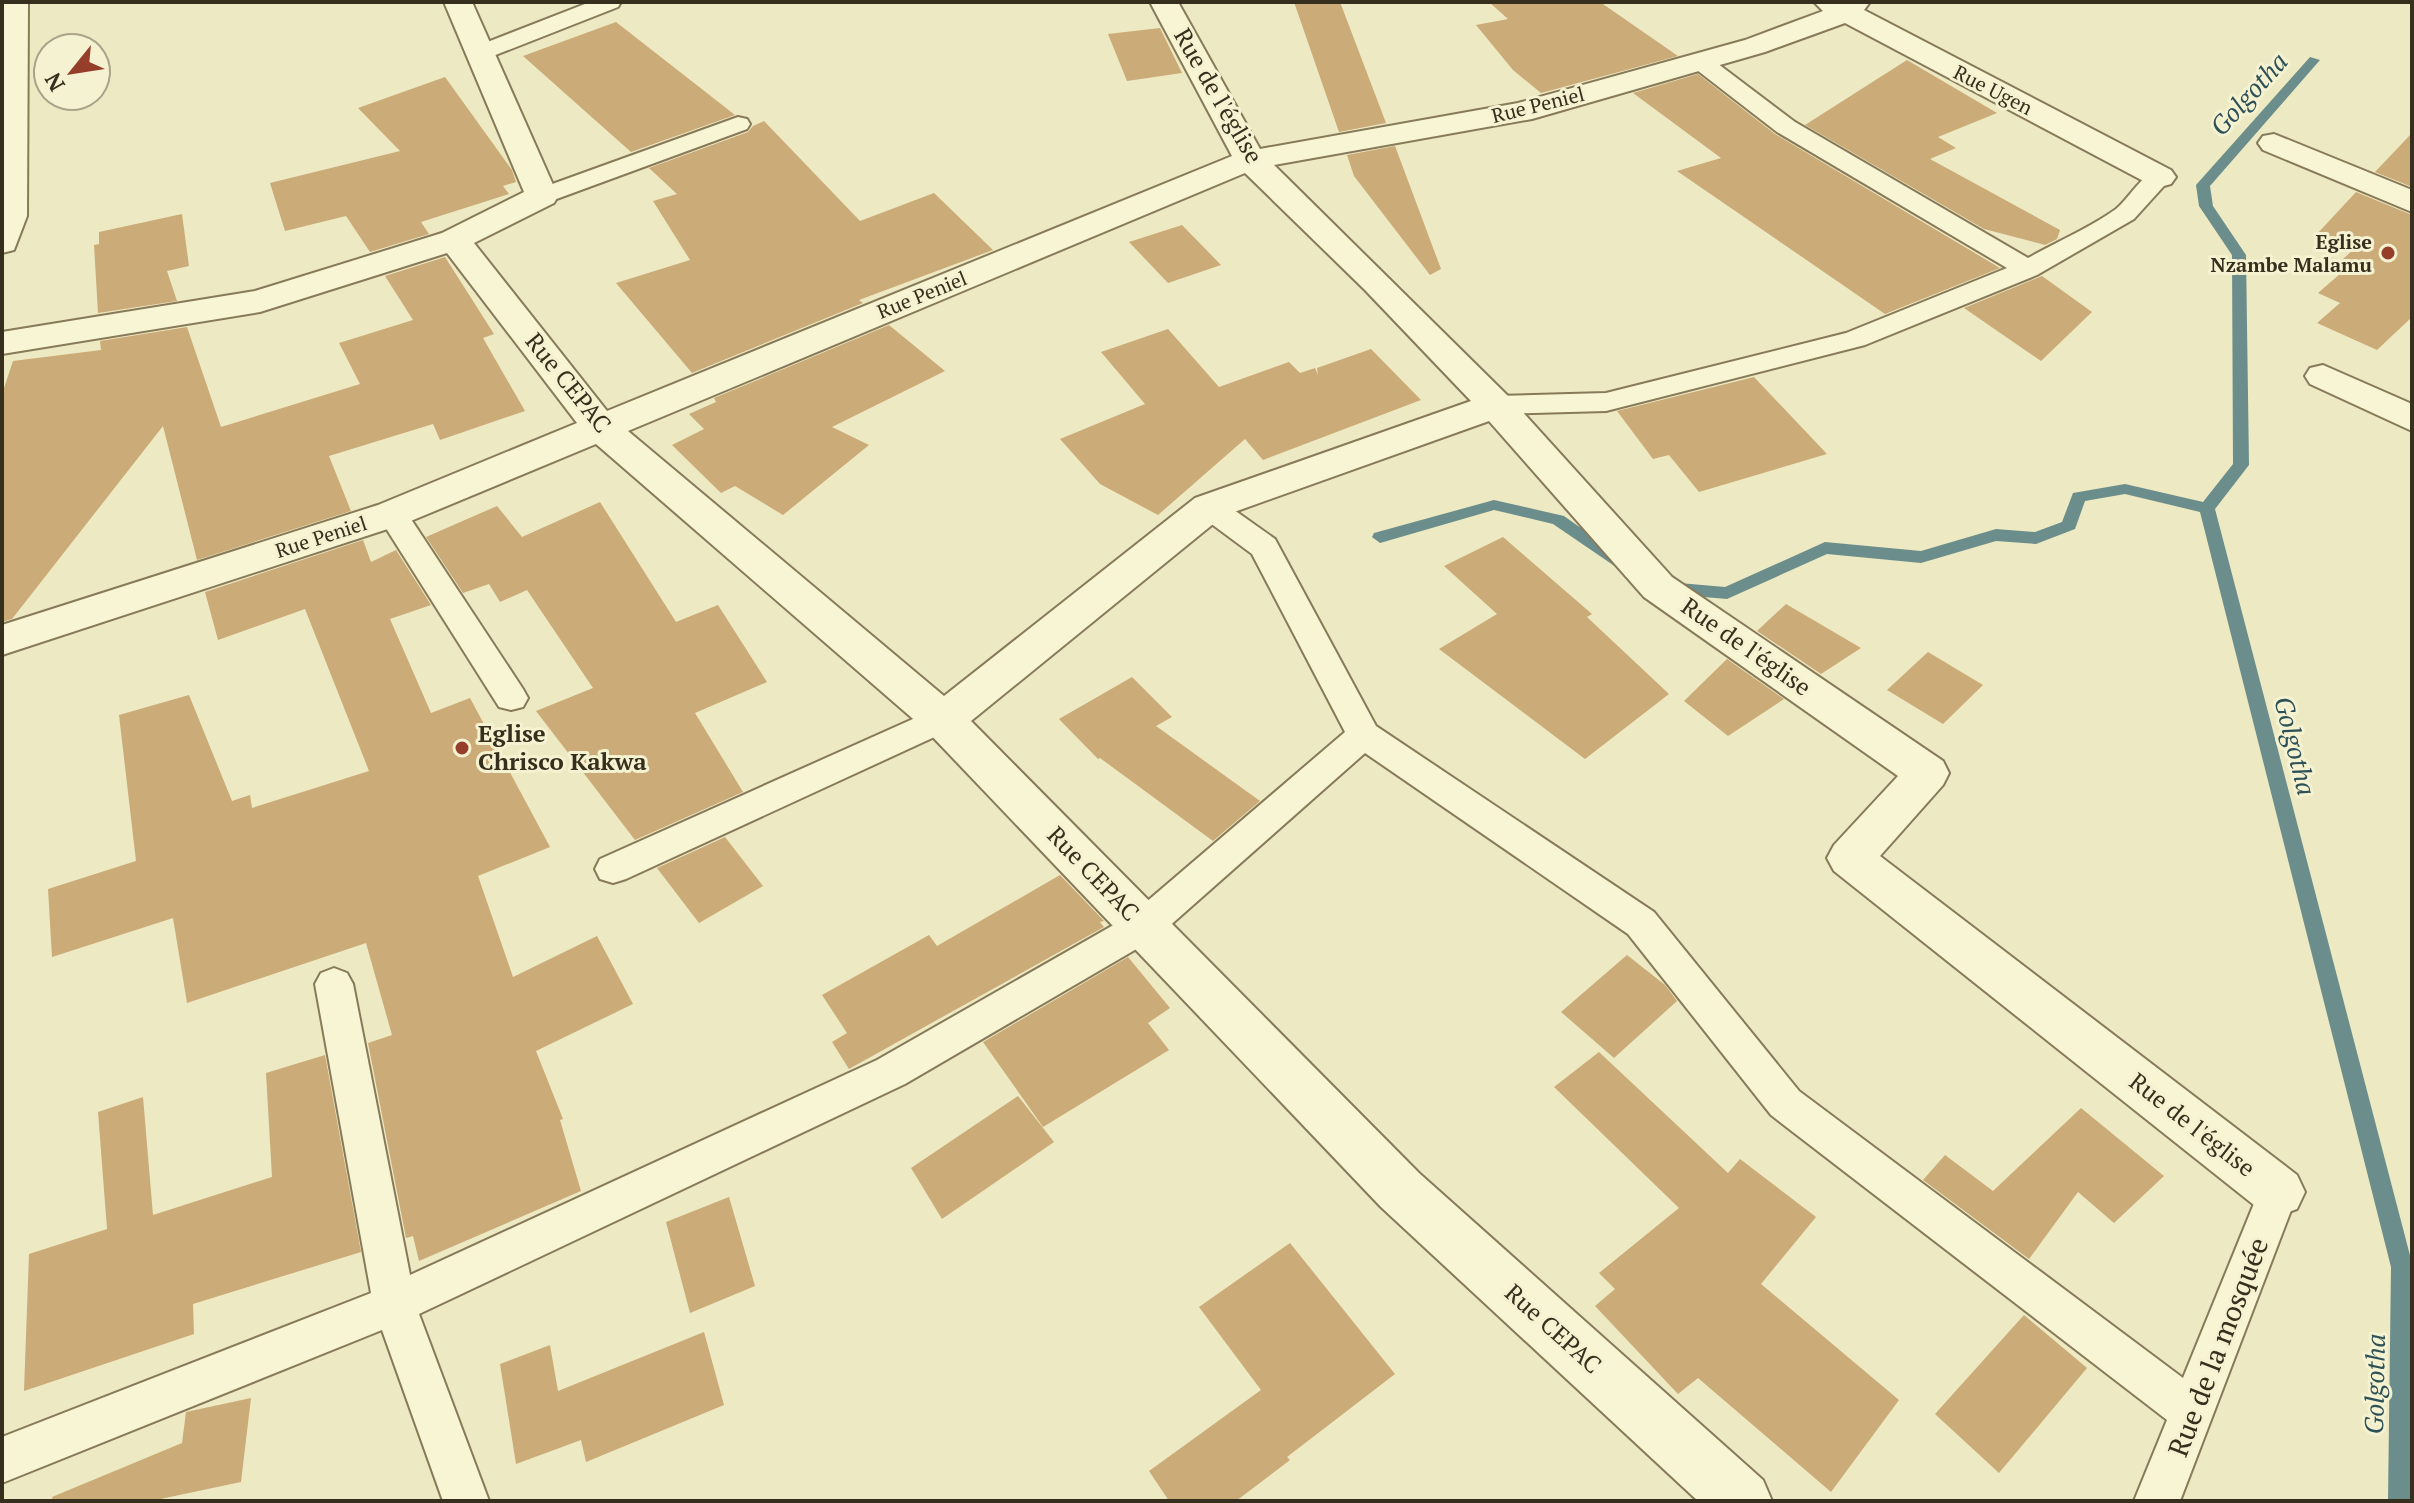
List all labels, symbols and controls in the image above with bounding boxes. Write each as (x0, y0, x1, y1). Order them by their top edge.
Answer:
street label: Rue de l'église (1167, 22, 1271, 169)
north arrow (32, 32, 112, 112)
water label: Golgotha (2202, 44, 2295, 142)
street label: Rue Ugen (1949, 58, 2037, 121)
text: N (37, 68, 71, 97)
street label: Rue Peniel (1489, 80, 1587, 129)
place label: Eglise Nzambe Malamu (2211, 228, 2373, 278)
marker: Eglise Nzambe Malamu (2379, 244, 2397, 262)
street label: Rue Peniel (873, 264, 971, 325)
street label: Rue CEPAC (519, 326, 619, 439)
street label: Rue Peniel (272, 509, 370, 564)
street label: Rue de l'église (1675, 590, 1818, 703)
water label: Golgotha (2267, 693, 2325, 799)
place label: Eglise Chrisco Kakwa (478, 717, 647, 777)
marker: Eglise Chrisco Kakwa (453, 739, 471, 757)
street label: Rue CEPAC (1041, 819, 1147, 927)
street label: Rue de l'église (2123, 1065, 2262, 1183)
street label: Rue de la mosquée (2159, 1232, 2276, 1462)
street label: Rue CEPAC (1499, 1276, 1609, 1380)
water label: Golgotha (2356, 1333, 2392, 1435)

